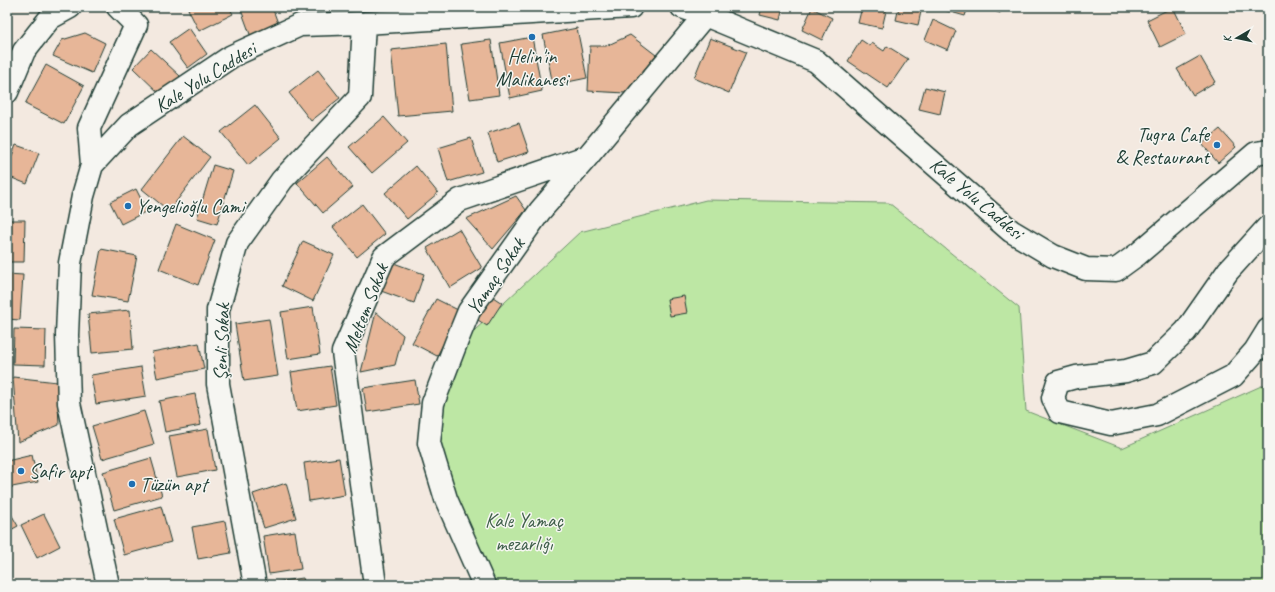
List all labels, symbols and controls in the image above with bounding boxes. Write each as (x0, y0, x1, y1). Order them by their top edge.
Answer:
north arrow (1217, 18, 1257, 58)
marker: Helin'in Malikanesi (527, 32, 537, 42)
text: K (1219, 33, 1234, 43)
street label: Kale Yolu Caddesi (150, 35, 262, 118)
place label: Helin'in Malikanesi (496, 44, 570, 92)
place label: Tugra Cafe & Restaurant (1115, 122, 1211, 170)
marker: Tugra Cafe & Restaurant (1212, 140, 1222, 150)
street label: Kale Yolu Caddesi (925, 152, 1030, 246)
place label: Yengelioğlu Cami (136, 194, 247, 219)
marker: Yengelioğlu Cami (123, 201, 133, 211)
street label: Yamaç Sokak (461, 231, 531, 320)
street label: Meltem Sokak (337, 258, 395, 356)
street label: Şenli Sokak (208, 301, 235, 381)
place label: Safir apt (29, 459, 94, 484)
marker: Safir apt (16, 466, 26, 476)
place label: Tüzün apt (140, 472, 210, 497)
marker: Tüzün apt (127, 479, 137, 489)
park label: Kale Yamaç mezarlığı (485, 508, 564, 556)

